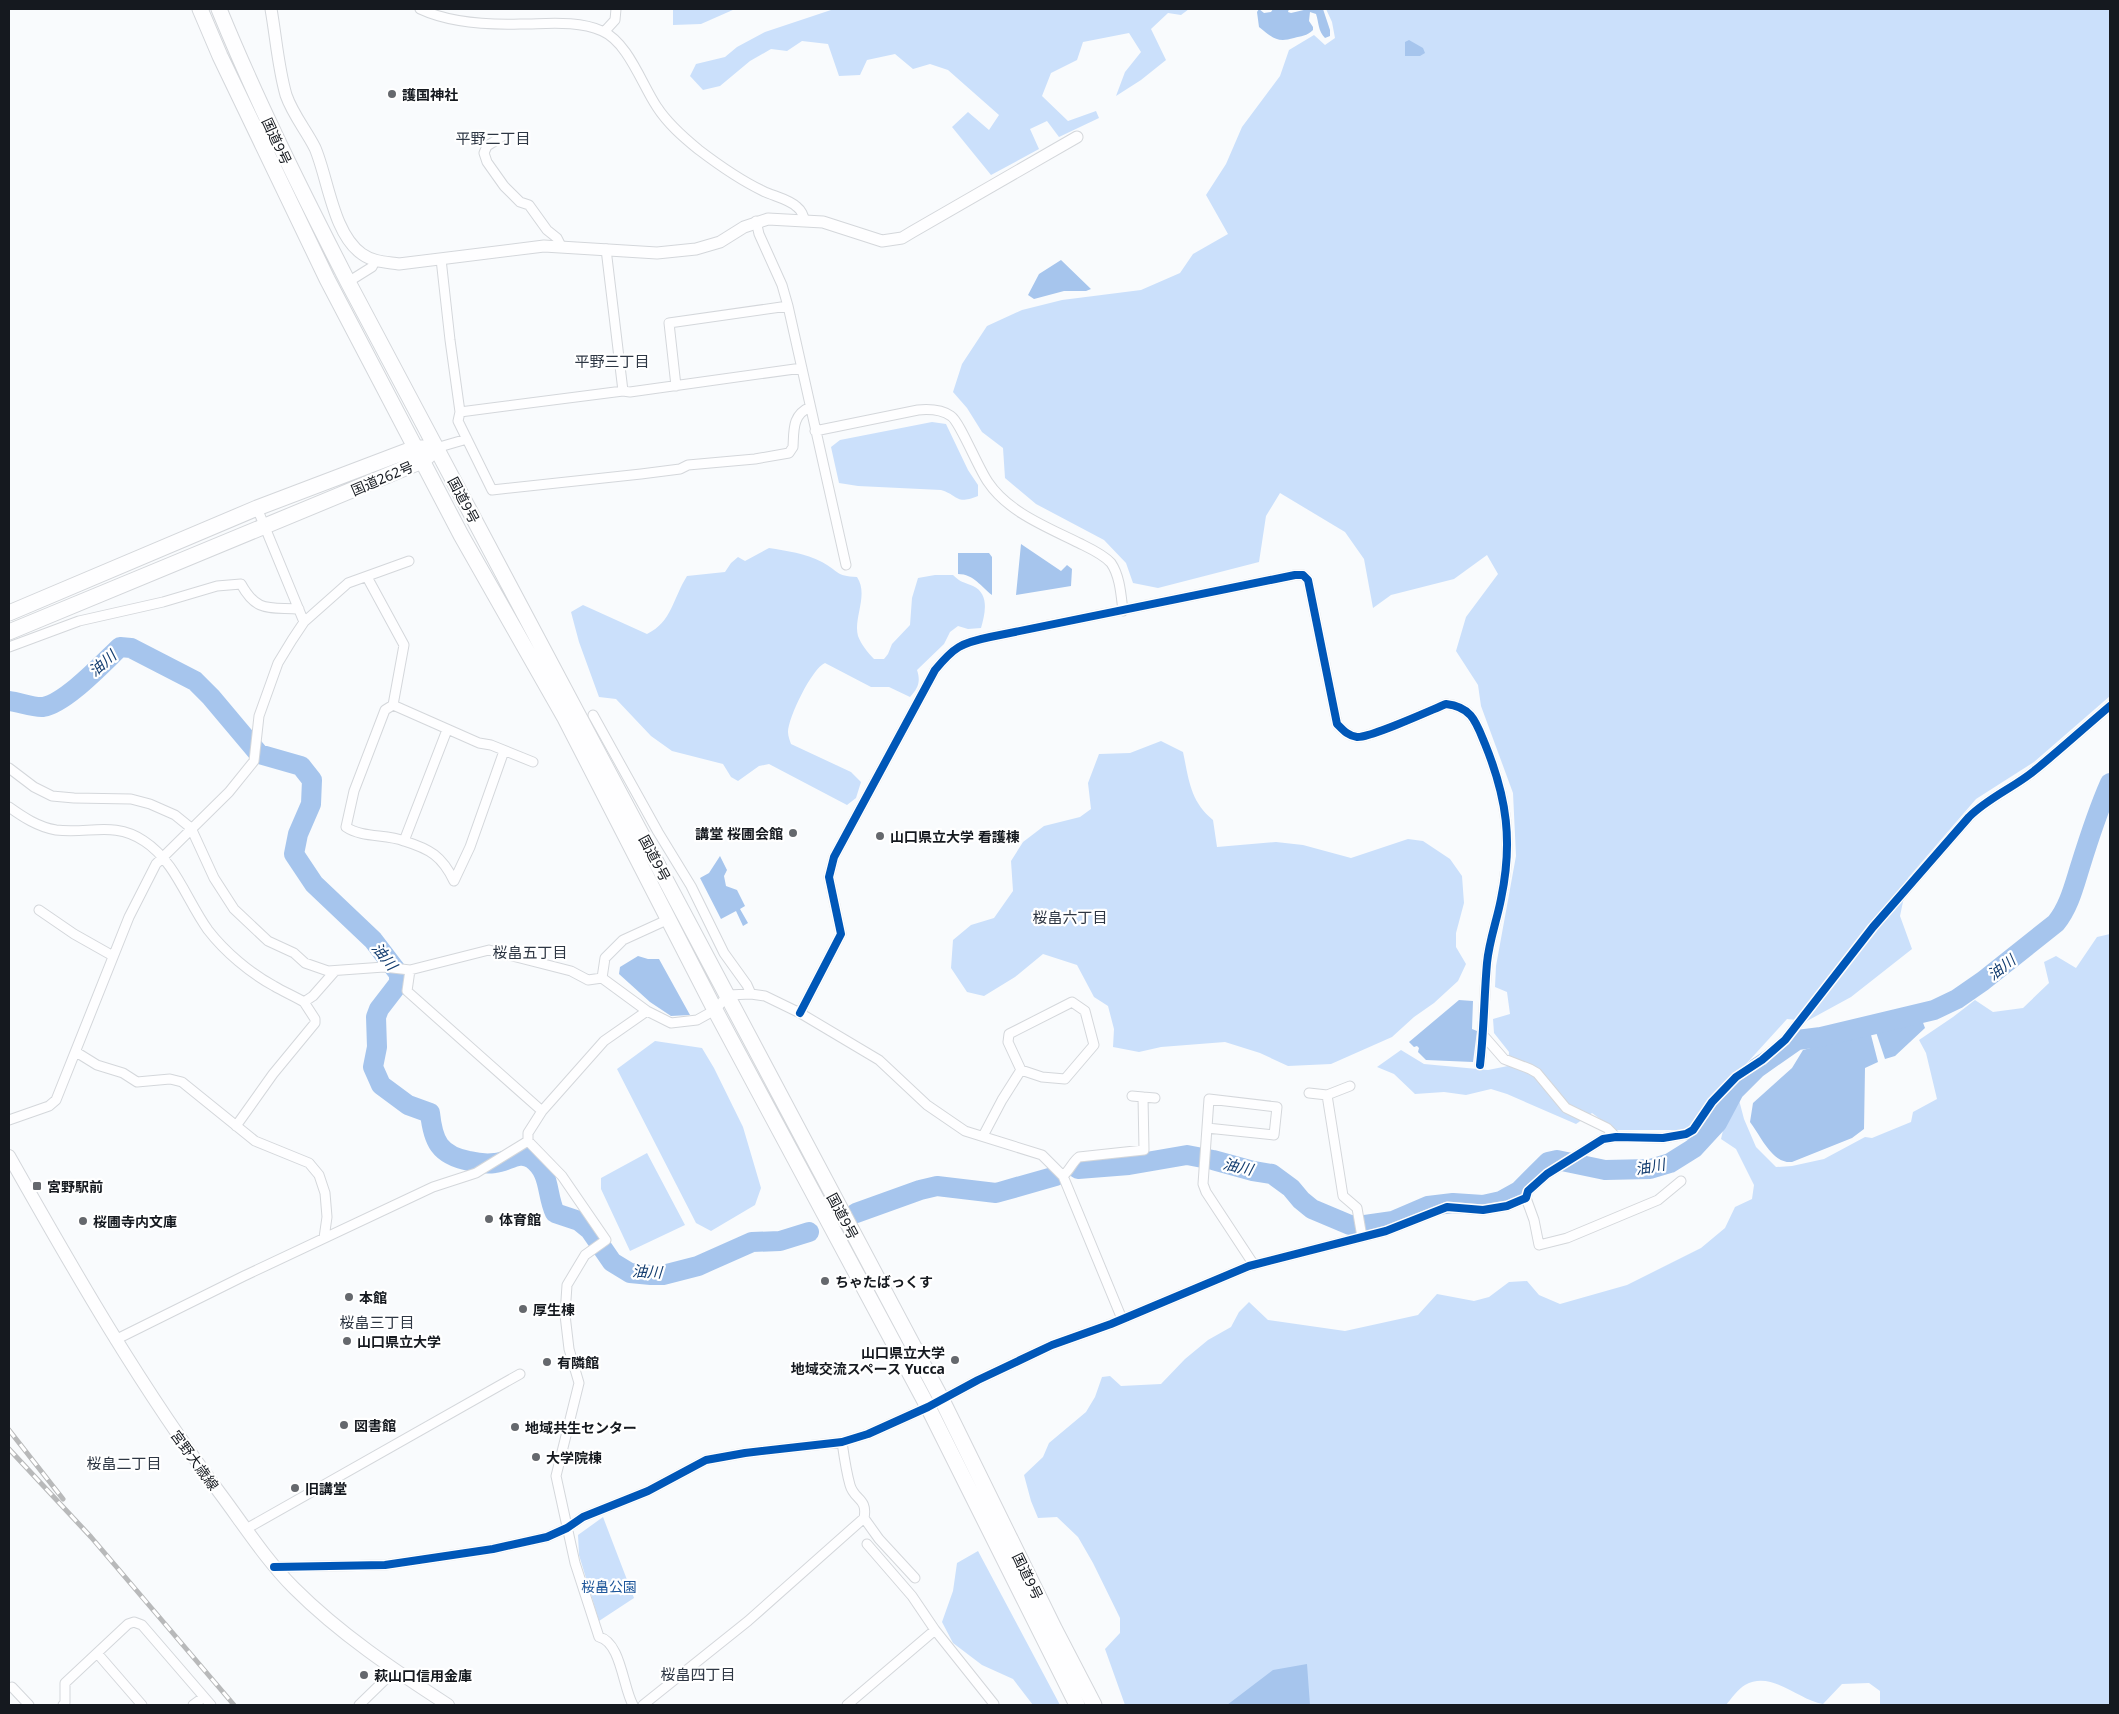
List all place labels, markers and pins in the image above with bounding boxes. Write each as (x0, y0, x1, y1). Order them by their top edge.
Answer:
place label: 護国神社 (402, 85, 458, 104)
marker: 護国神社 (386, 88, 398, 100)
place label: 講堂 桜圃会館 (695, 824, 783, 843)
marker: 講堂 桜圃会館 (787, 827, 799, 839)
place label: 山口県立大学 看護棟 (890, 827, 1020, 846)
marker: 山口県立大学 看護棟 (874, 830, 886, 842)
place label: 宮野駅前 (47, 1177, 103, 1196)
marker: 宮野駅前 (31, 1180, 43, 1192)
place label: 体育館 (499, 1210, 541, 1229)
place label: 桜圃寺内文庫 (93, 1212, 177, 1231)
marker: 体育館 (483, 1213, 495, 1225)
marker: 桜圃寺内文庫 (77, 1215, 89, 1227)
place label: ちゃたばっくす (835, 1272, 933, 1291)
marker: ちゃたばっくす (819, 1275, 831, 1287)
place label: 本館 (359, 1288, 387, 1307)
marker: 本館 (343, 1291, 355, 1303)
place label: 厚生棟 (533, 1300, 575, 1319)
marker: 厚生棟 (517, 1303, 529, 1315)
place label: 山口県立大学 (357, 1332, 441, 1351)
marker: 山口県立大学 (341, 1335, 353, 1347)
place label: 山口県立大学 地域交流スペース Yucca (791, 1343, 945, 1378)
place label: 有隣館 (557, 1353, 599, 1372)
marker: 山口県立大学 地域交流スペース Yucca (949, 1354, 961, 1366)
marker: 有隣館 (541, 1356, 553, 1368)
place label: 図書館 (354, 1416, 396, 1435)
place label: 地域共生センター (525, 1418, 637, 1437)
marker: 図書館 (338, 1419, 350, 1431)
marker: 地域共生センター (509, 1421, 521, 1433)
place label: 大学院棟 (546, 1448, 602, 1467)
marker: 大学院棟 (530, 1451, 542, 1463)
place label: 旧講堂 (305, 1479, 347, 1498)
marker: 旧講堂 (289, 1482, 301, 1494)
place label: 萩山口信用金庫 (374, 1666, 472, 1685)
marker: 萩山口信用金庫 (358, 1669, 370, 1681)

